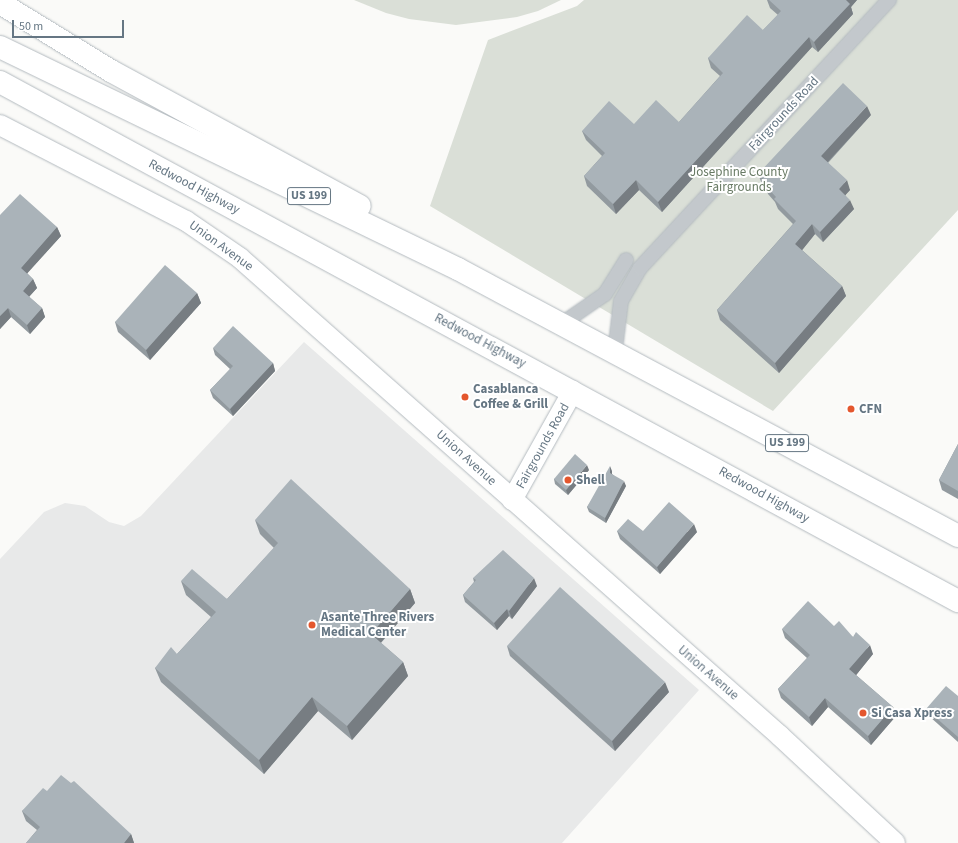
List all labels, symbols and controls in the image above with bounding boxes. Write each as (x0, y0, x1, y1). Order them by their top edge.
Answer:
scale bar (14, 12, 126, 38)
text: 50 m (19, 18, 43, 35)
street label: Fairgrounds Road (746, 74, 822, 154)
street label: Redwood Highway (146, 156, 242, 218)
park label: Josephine County Fairgrounds (690, 165, 788, 196)
road number: US 199 (287, 186, 331, 206)
street label: Union Avenue (186, 217, 256, 275)
street label: Redwood Highway (432, 310, 528, 372)
place label: Casablanca Coffee & Grill (473, 382, 548, 413)
marker: Casablanca Coffee & Grill (460, 392, 470, 402)
street label: Fairgrounds Road (513, 400, 573, 492)
place label: CFN (859, 401, 882, 417)
marker: CFN (846, 404, 856, 414)
street label: Union Avenue (433, 427, 499, 489)
road number: US 199 (765, 433, 809, 453)
street label: Redwood Highway (716, 464, 812, 526)
place label: Shell (576, 472, 605, 488)
marker: Shell (563, 475, 573, 485)
place label: Asante Three Rivers Medical Center (321, 610, 434, 641)
marker: Asante Three Rivers Medical Center (306, 619, 318, 631)
street label: Union Avenue (674, 642, 742, 704)
place label: Si Casa Xpress (871, 705, 952, 721)
marker: Si Casa Xpress (858, 708, 868, 718)

